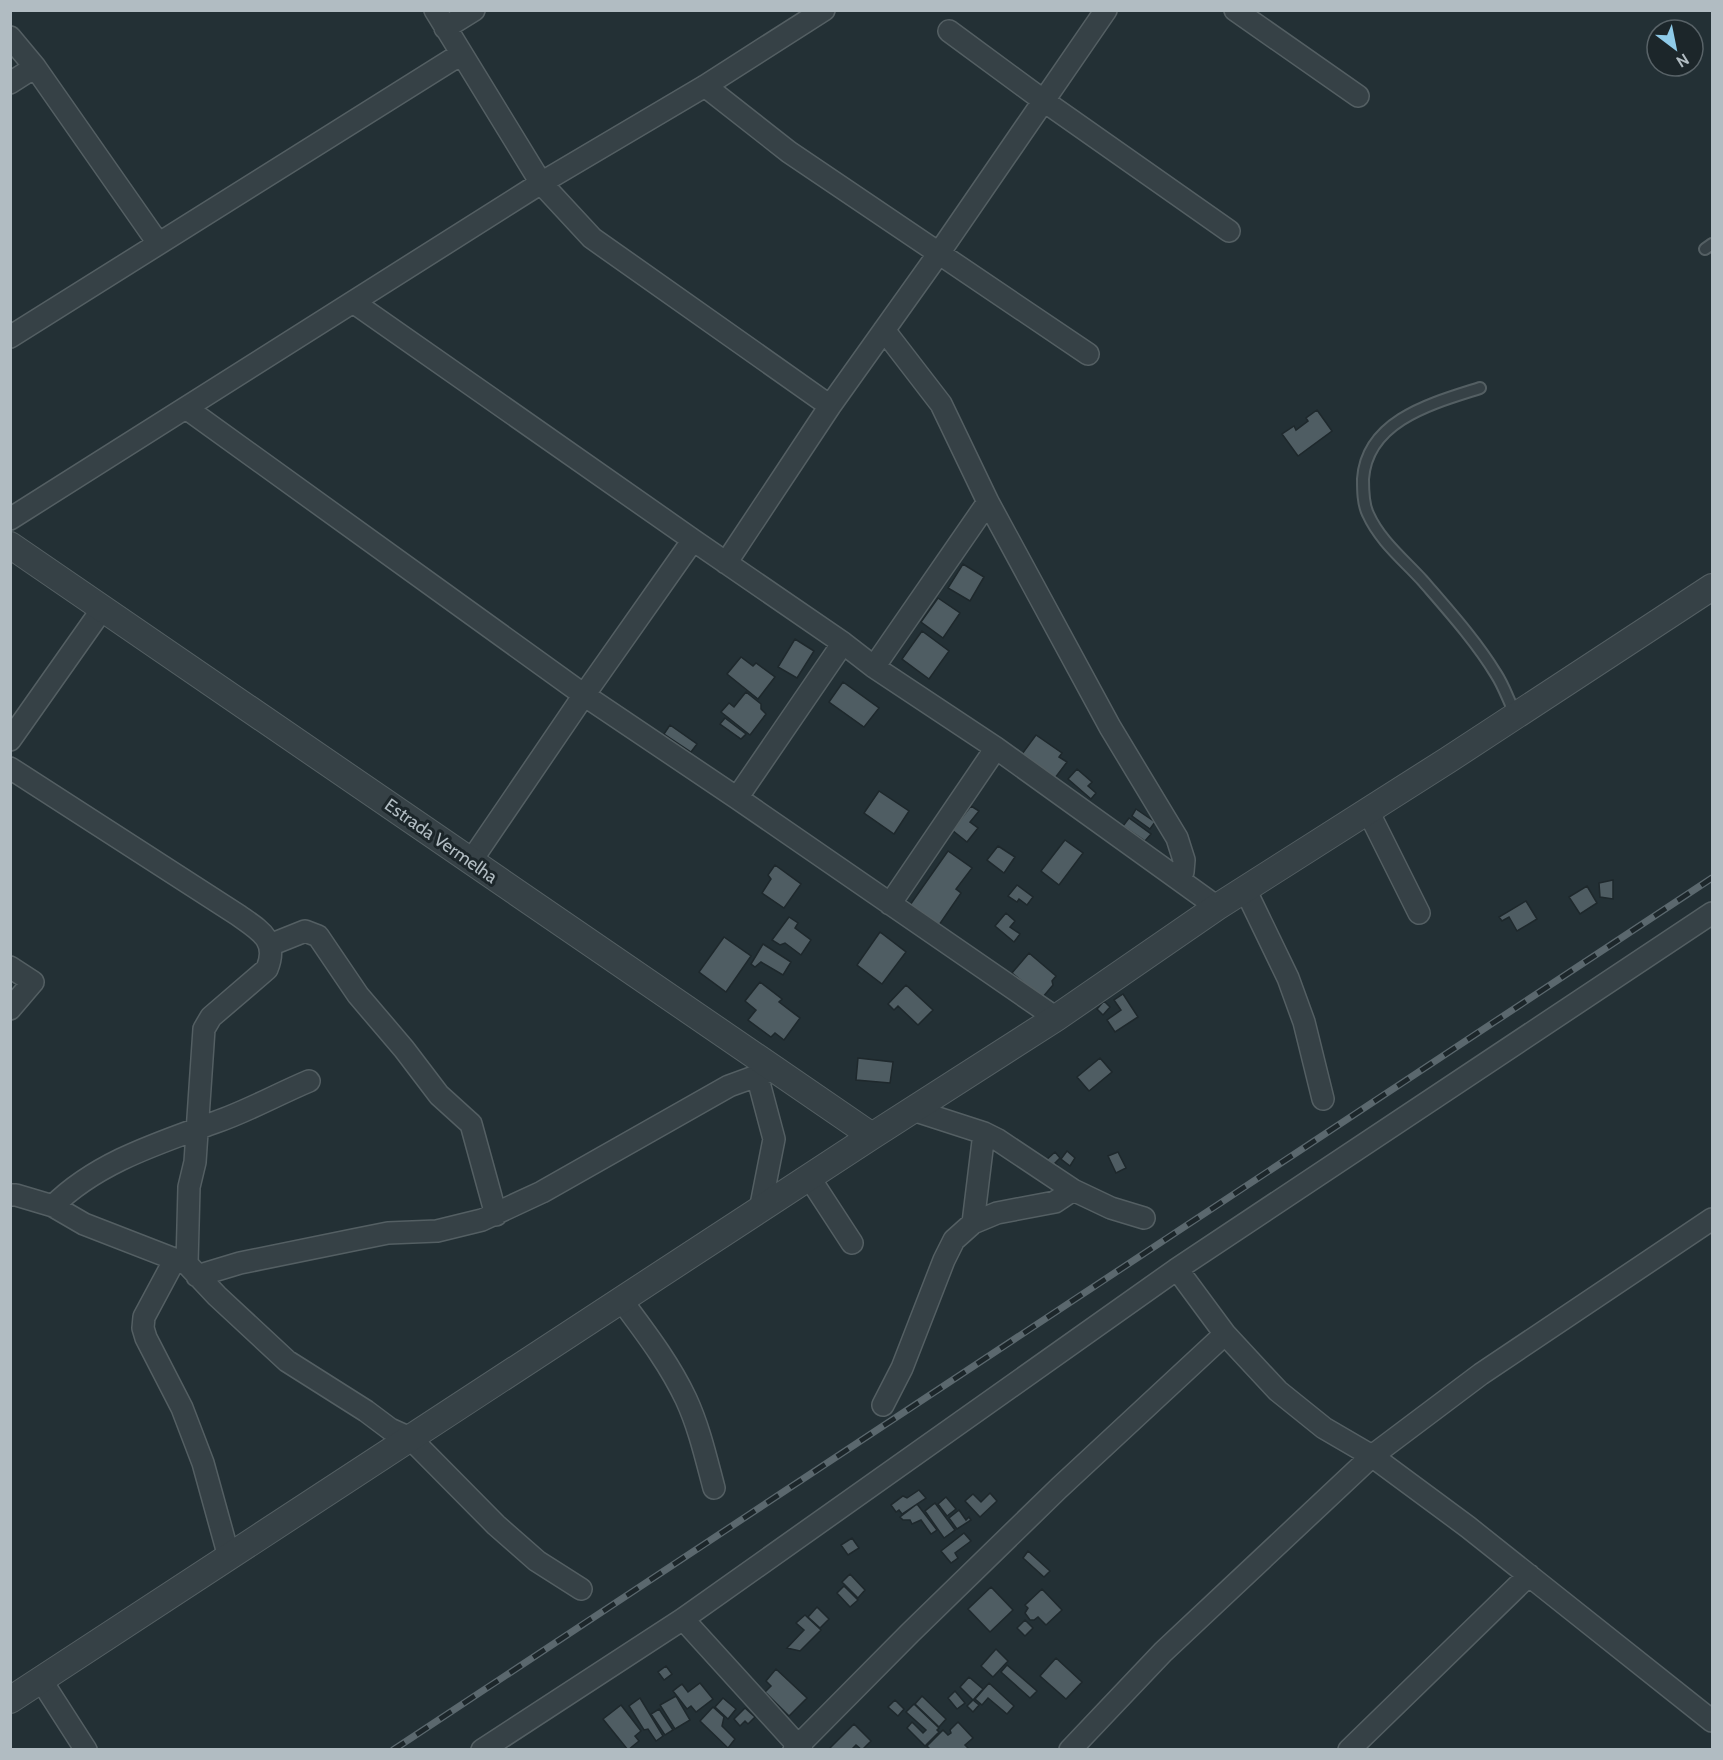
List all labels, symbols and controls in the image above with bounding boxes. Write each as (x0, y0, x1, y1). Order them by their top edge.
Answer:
north arrow (1645, 18, 1705, 78)
text: N (1673, 49, 1693, 71)
street label: Estrada Vermelha (380, 794, 502, 888)

